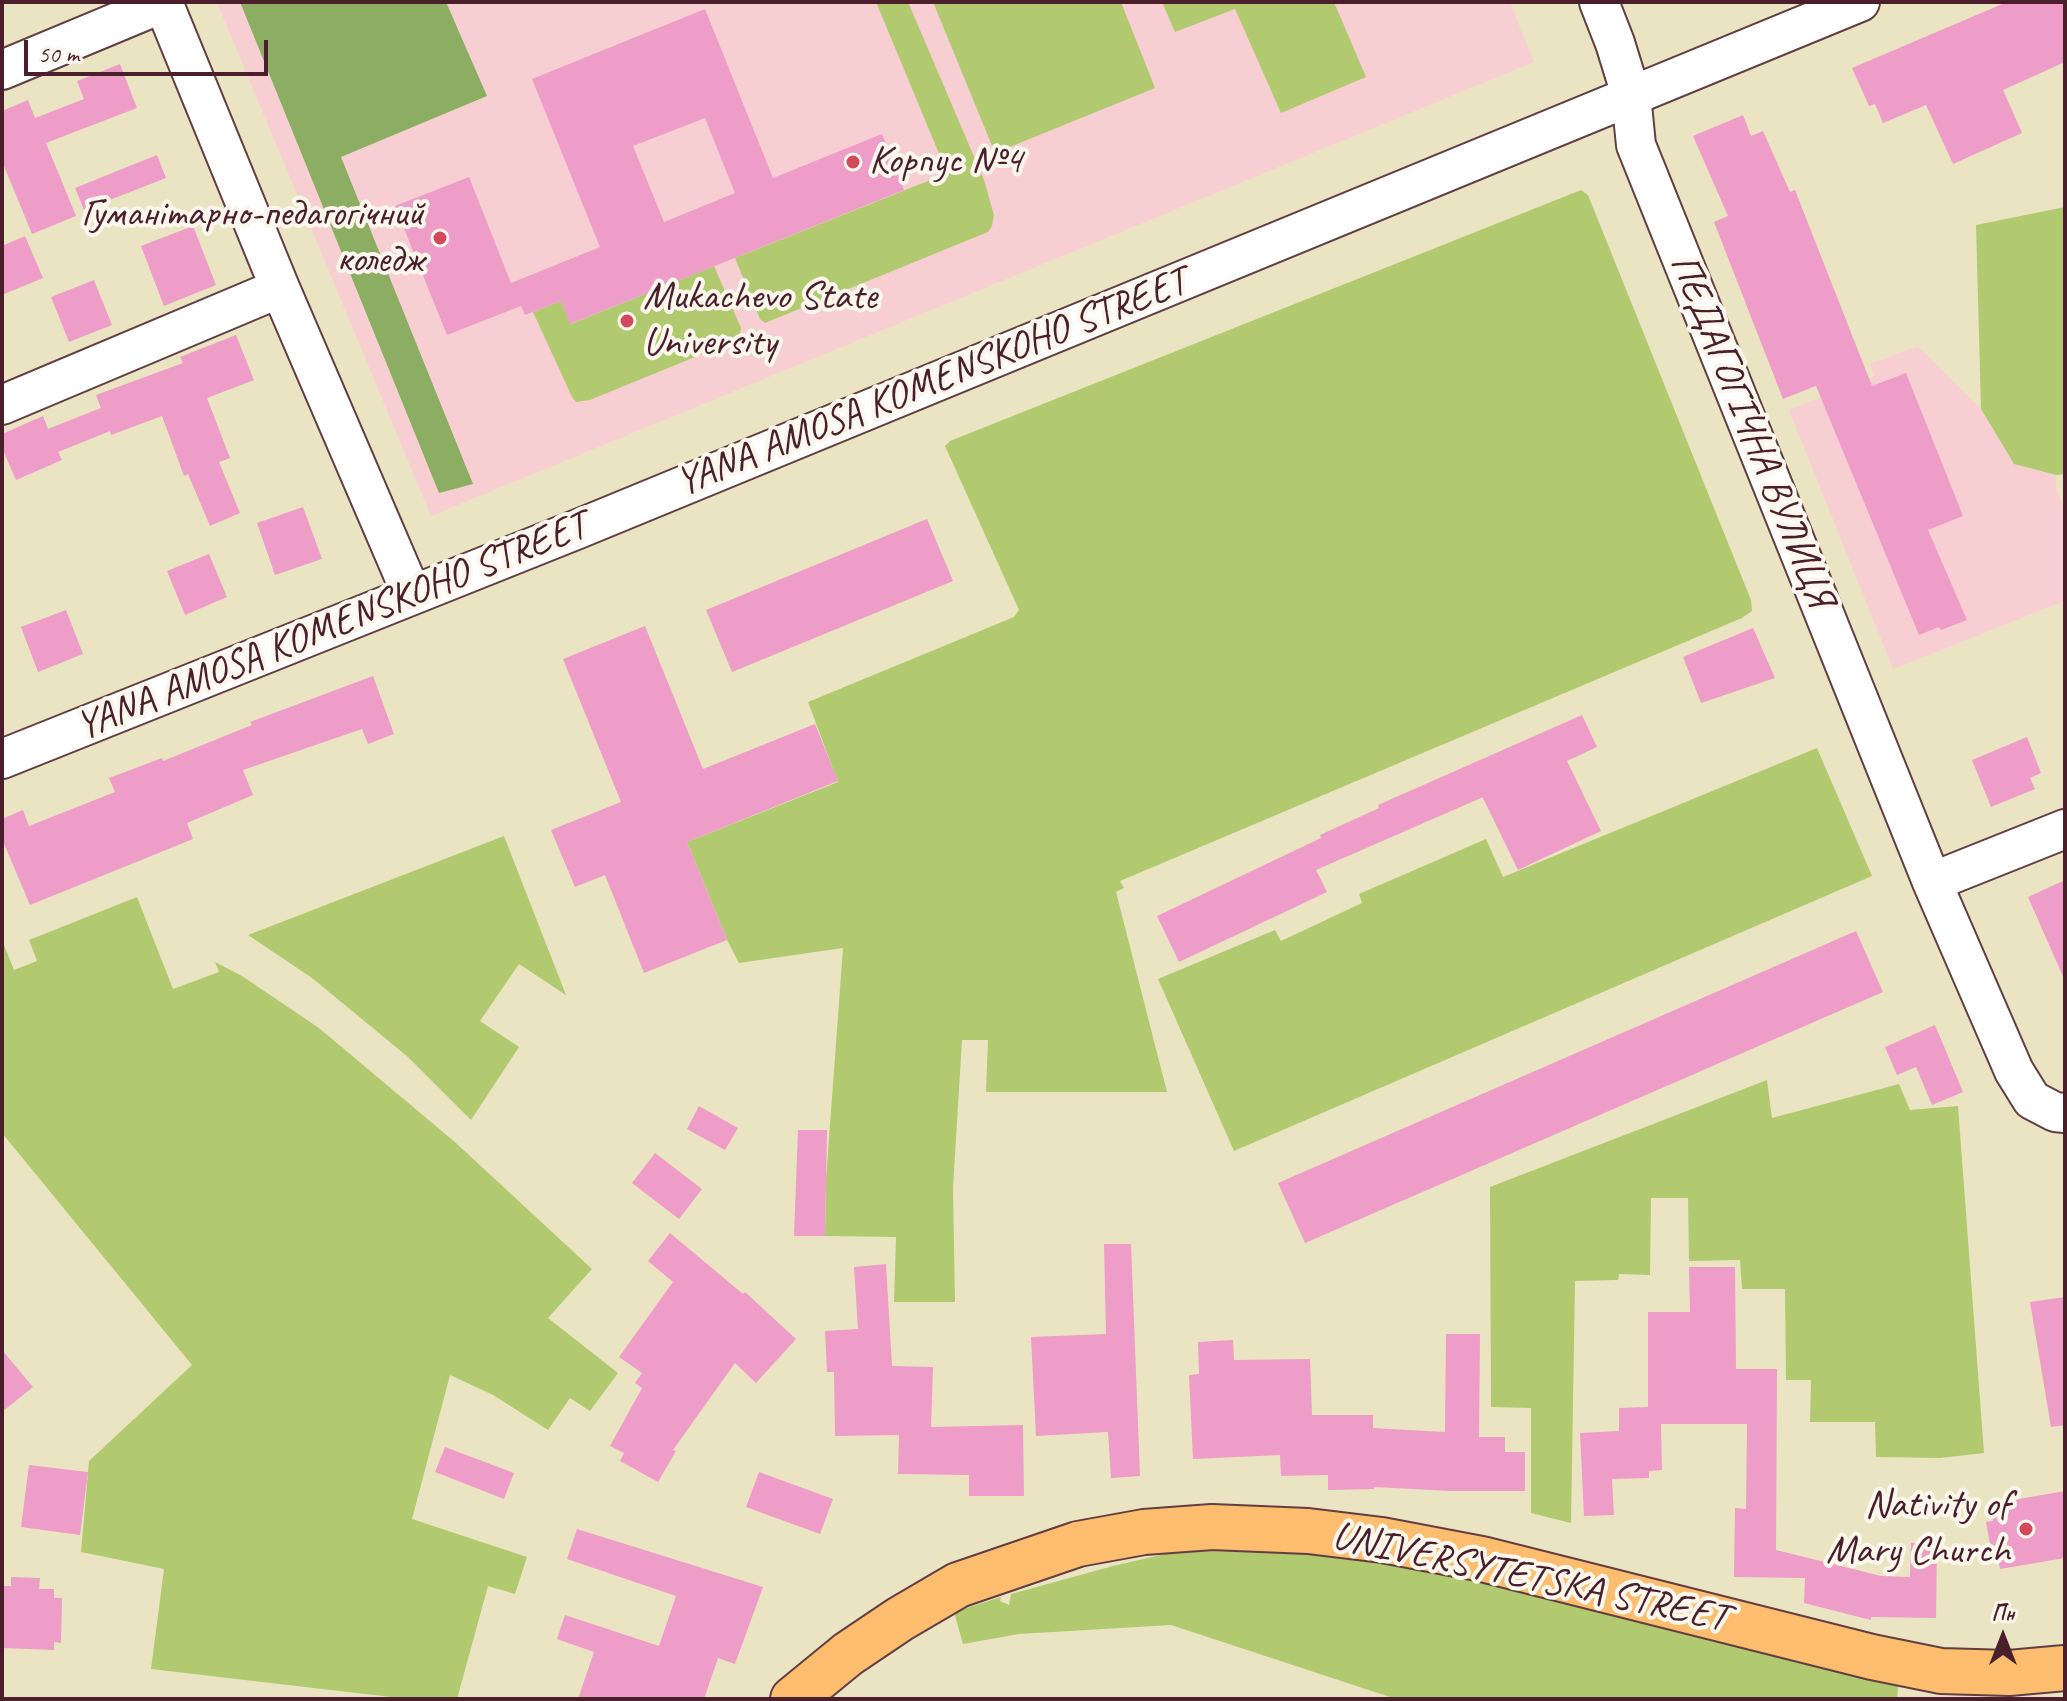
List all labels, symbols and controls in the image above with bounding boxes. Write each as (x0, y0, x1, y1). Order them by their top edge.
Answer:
scale bar (28, 24, 272, 74)
text: 50 m (38, 39, 79, 69)
place label: Корпус №4 (869, 138, 1022, 186)
marker: Корпус №4 (844, 153, 862, 171)
place label: Гуманітарно-педагогічний коледж (81, 191, 424, 285)
marker: Гуманітарно-педагогічний коледж (431, 229, 449, 247)
street label: ПЕДАГОГІЧНА ВУЛИЦЯ (1658, 248, 1844, 614)
street label: YANA AMOSA KOMENSKOHO STREET (669, 258, 1195, 508)
place label: Mukachevo State University (643, 274, 877, 368)
marker: Mukachevo State University (618, 312, 636, 330)
street label: YANA AMOSA KOMENSKOHO STREET (69, 502, 595, 752)
place label: Nativity of Mary Church (1826, 1482, 2010, 1576)
street label: UNIVERSYTETSKA STREET (1328, 1513, 1732, 1643)
marker: Nativity of Mary Church (2017, 1520, 2035, 1538)
north arrow (1963, 1597, 2043, 1677)
text: Пн (1991, 1599, 2015, 1627)

